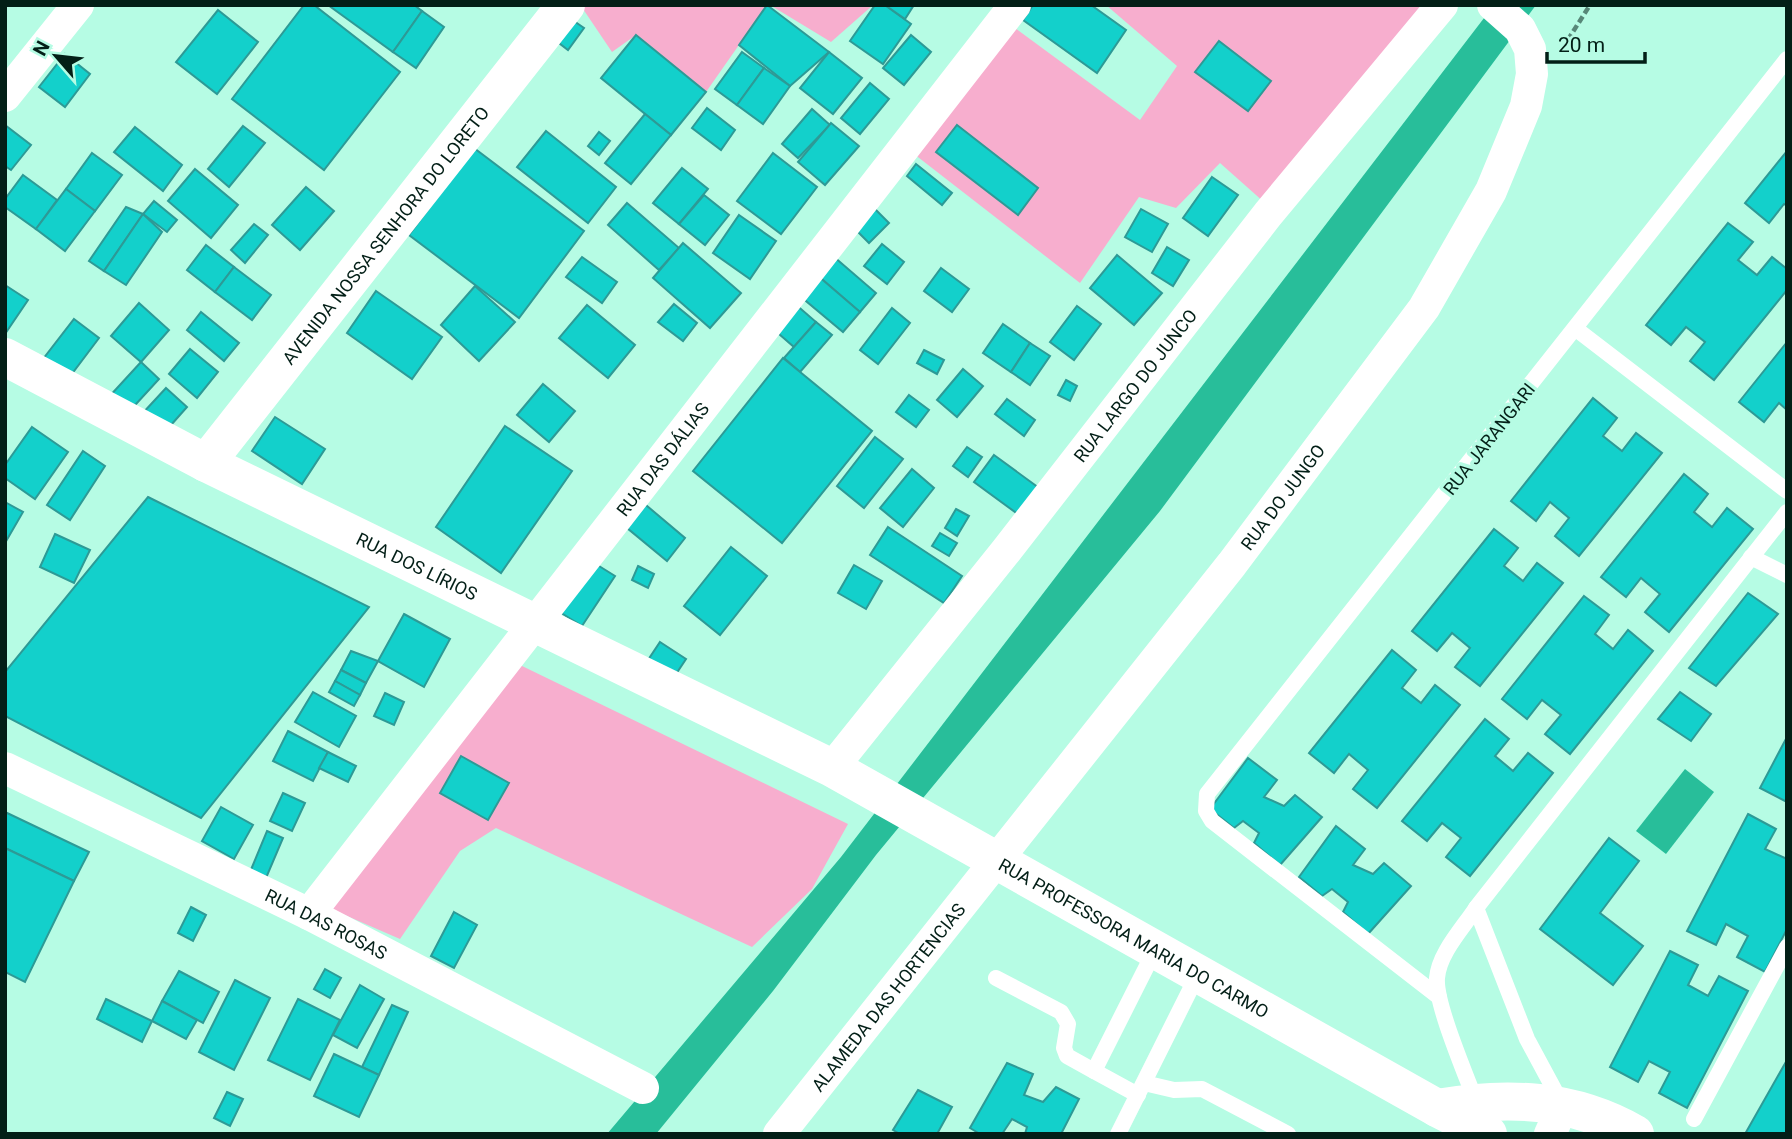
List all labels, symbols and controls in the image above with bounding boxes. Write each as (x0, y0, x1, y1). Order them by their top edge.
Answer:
north arrow (21, 21, 91, 91)
scale bar (1547, 21, 1645, 65)
text: 20 m (1558, 33, 1605, 57)
text: N (28, 37, 55, 60)
street label: AVENIDA NOSSA SENHORA DO LORETO (277, 102, 493, 368)
street label: RUA LARGO DO JUNCO (1069, 305, 1201, 466)
street label: RUA JARANGARI (1439, 379, 1539, 499)
street label: RUA DAS DÁLIAS (612, 398, 713, 520)
street label: RUA DO JUNGO (1236, 440, 1329, 554)
street label: RUA DOS LÍRIOS (353, 528, 481, 604)
street label: RUA PROFESSORA MARIA DO CARMO (995, 854, 1273, 1022)
street label: RUA DAS ROSAS (262, 884, 391, 964)
street label: ALAMEDA DAS HORTENCIAS (807, 898, 969, 1095)

